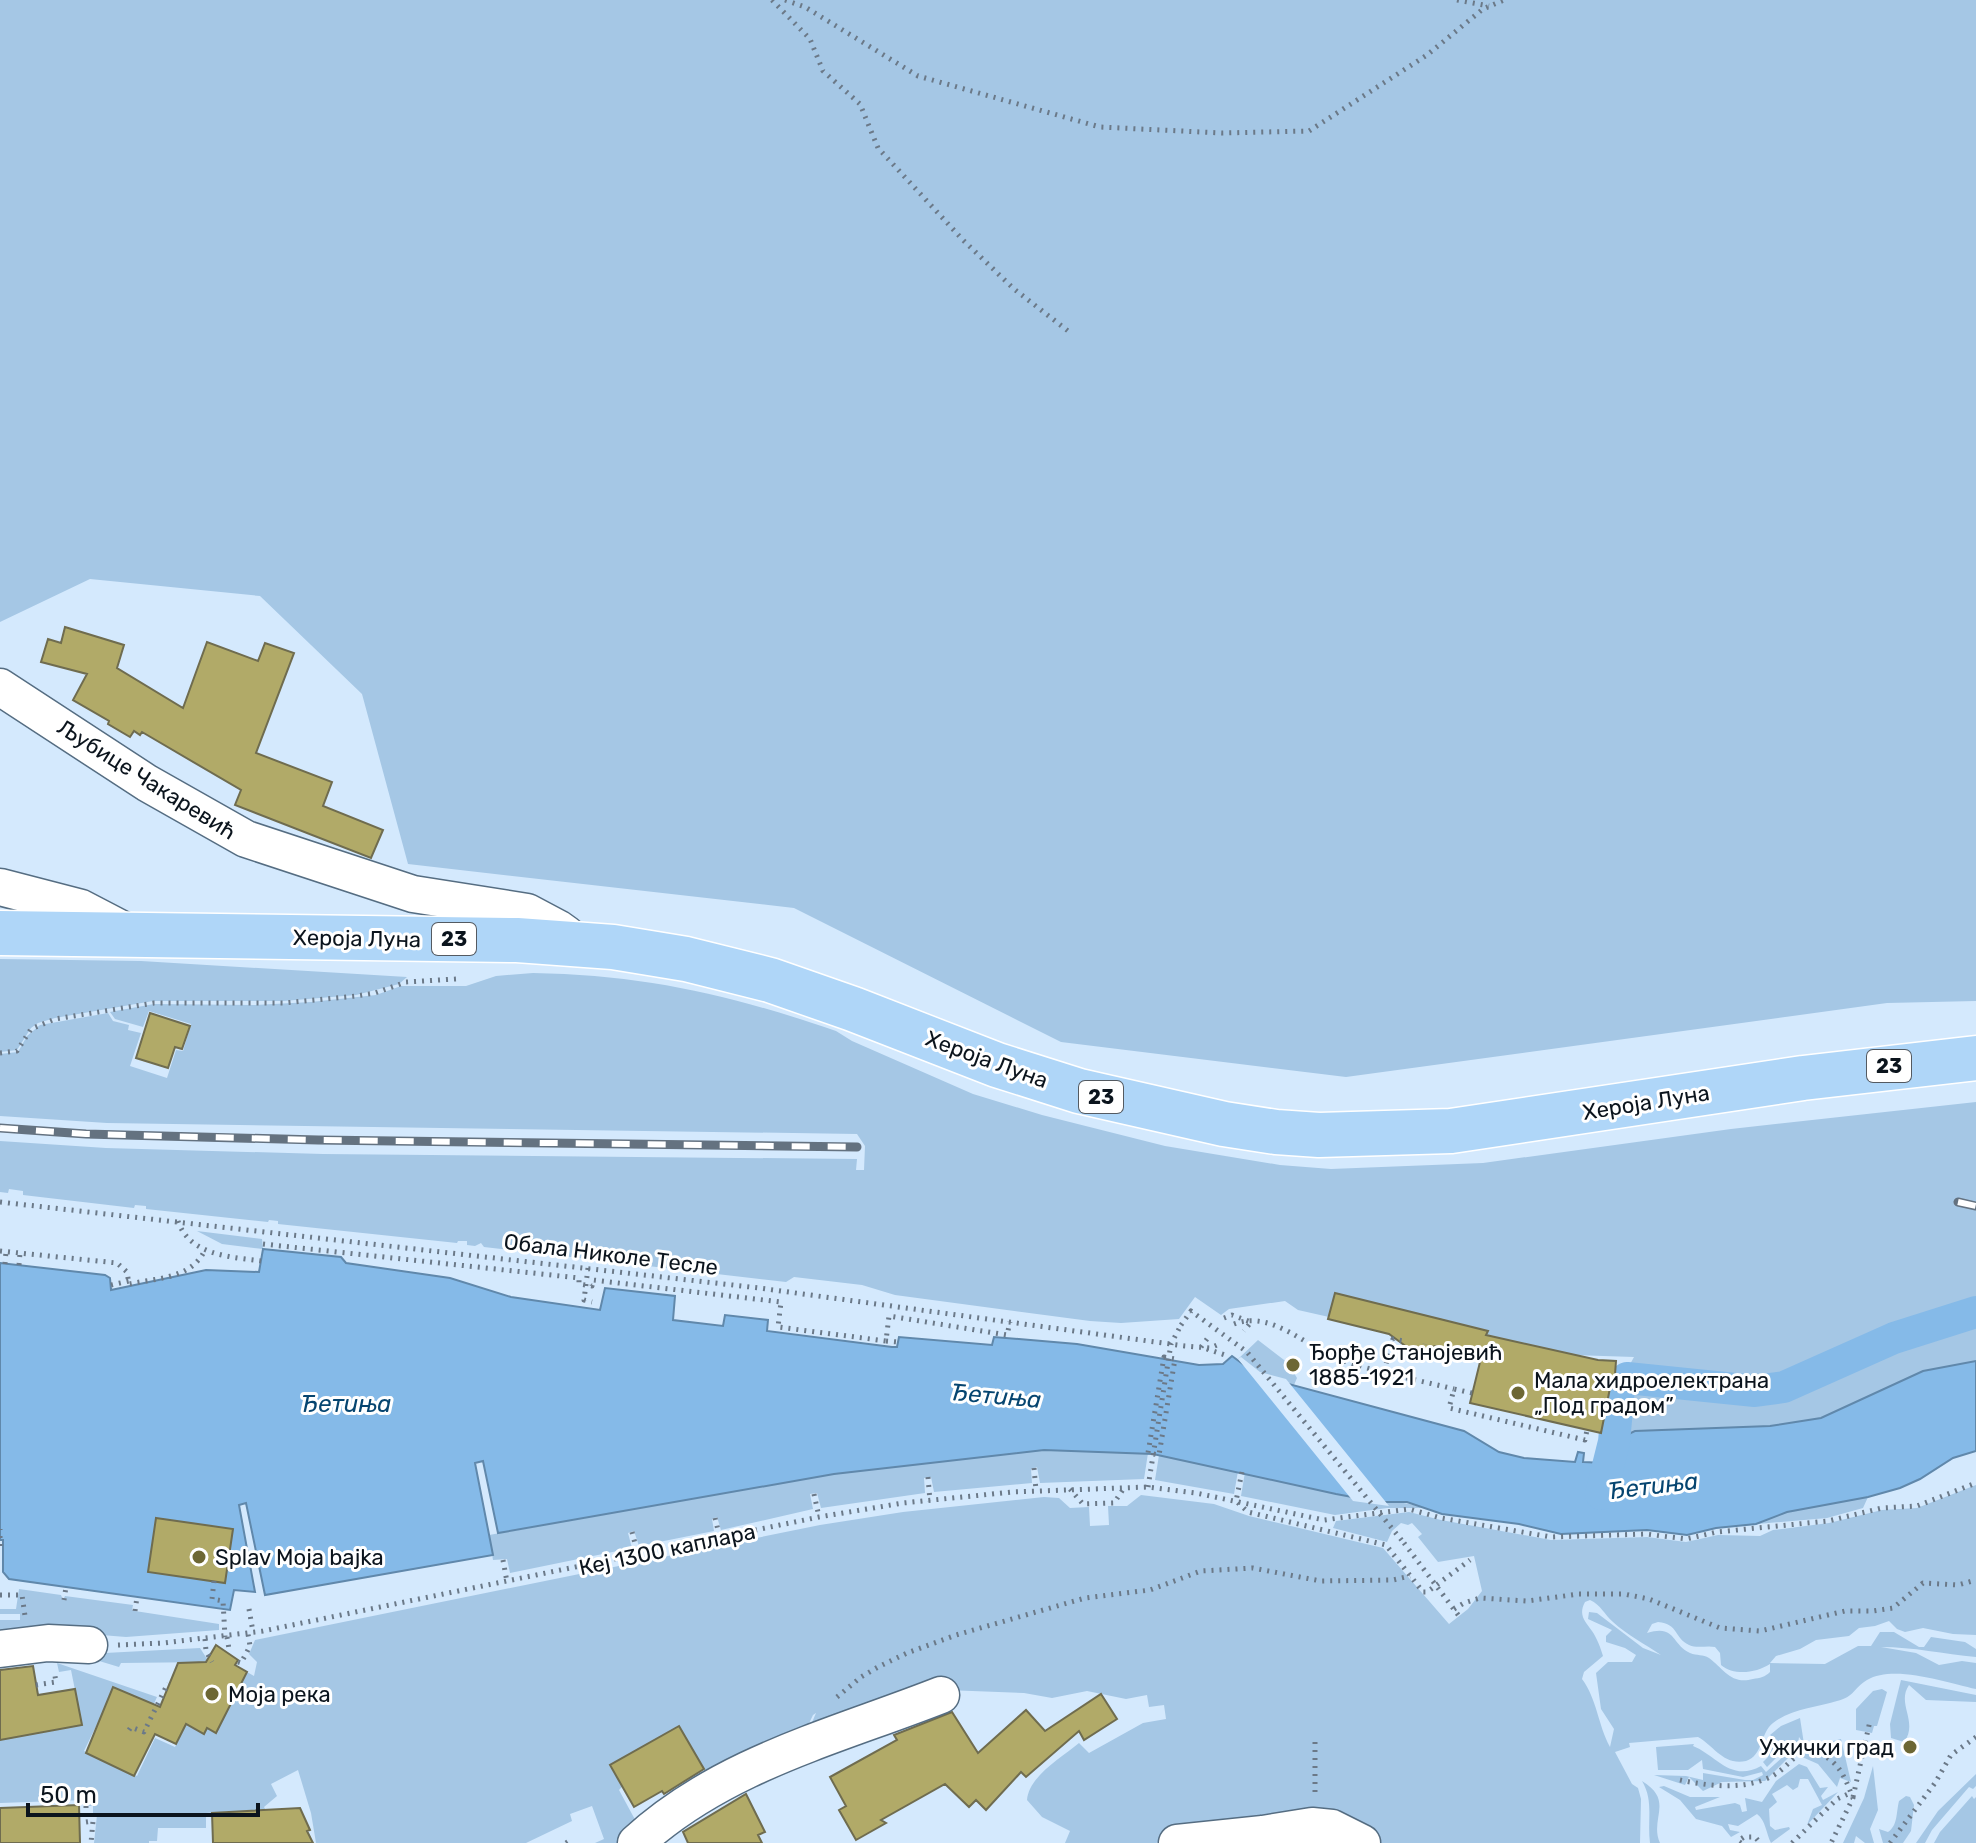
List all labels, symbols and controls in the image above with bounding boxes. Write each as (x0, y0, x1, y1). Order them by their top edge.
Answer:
street label: Љубице Чакаревић (52, 713, 241, 845)
road number: 23 (432, 923, 476, 955)
street label: Хероја Луна (293, 924, 421, 953)
street label: Хероја Луна (922, 1025, 1052, 1094)
road number: 23 (1867, 1050, 1911, 1082)
street label: Хероја Луна (1581, 1079, 1712, 1126)
road number: 23 (1079, 1081, 1123, 1113)
street label: Обала Николе Тесле (502, 1228, 720, 1281)
place label: Ђорђе Станојевић 1885-1921 (1309, 1339, 1503, 1391)
marker: Ђорђе Станојевић 1885-1921 (1284, 1356, 1302, 1374)
place label: Мала хидроелектрана „Под градом” (1534, 1367, 1769, 1419)
water label: Ђетиња (950, 1378, 1042, 1414)
marker: Мала хидроелектрана „Под градом” (1509, 1384, 1527, 1402)
water label: Ђетиња (301, 1390, 391, 1418)
water label: Ђетиња (1606, 1467, 1700, 1505)
street label: Кеј 1300 каплара (576, 1518, 758, 1581)
place label: Splav Moja bajka (215, 1544, 384, 1571)
marker: Splav Moja bajka (190, 1548, 208, 1566)
place label: Моја река (228, 1681, 331, 1708)
marker: Моја река (203, 1685, 221, 1703)
place label: Ужички град (1759, 1734, 1894, 1761)
marker: Ужички град (1901, 1738, 1919, 1756)
scale bar (28, 1767, 258, 1817)
text: 50 m (40, 1781, 97, 1809)

